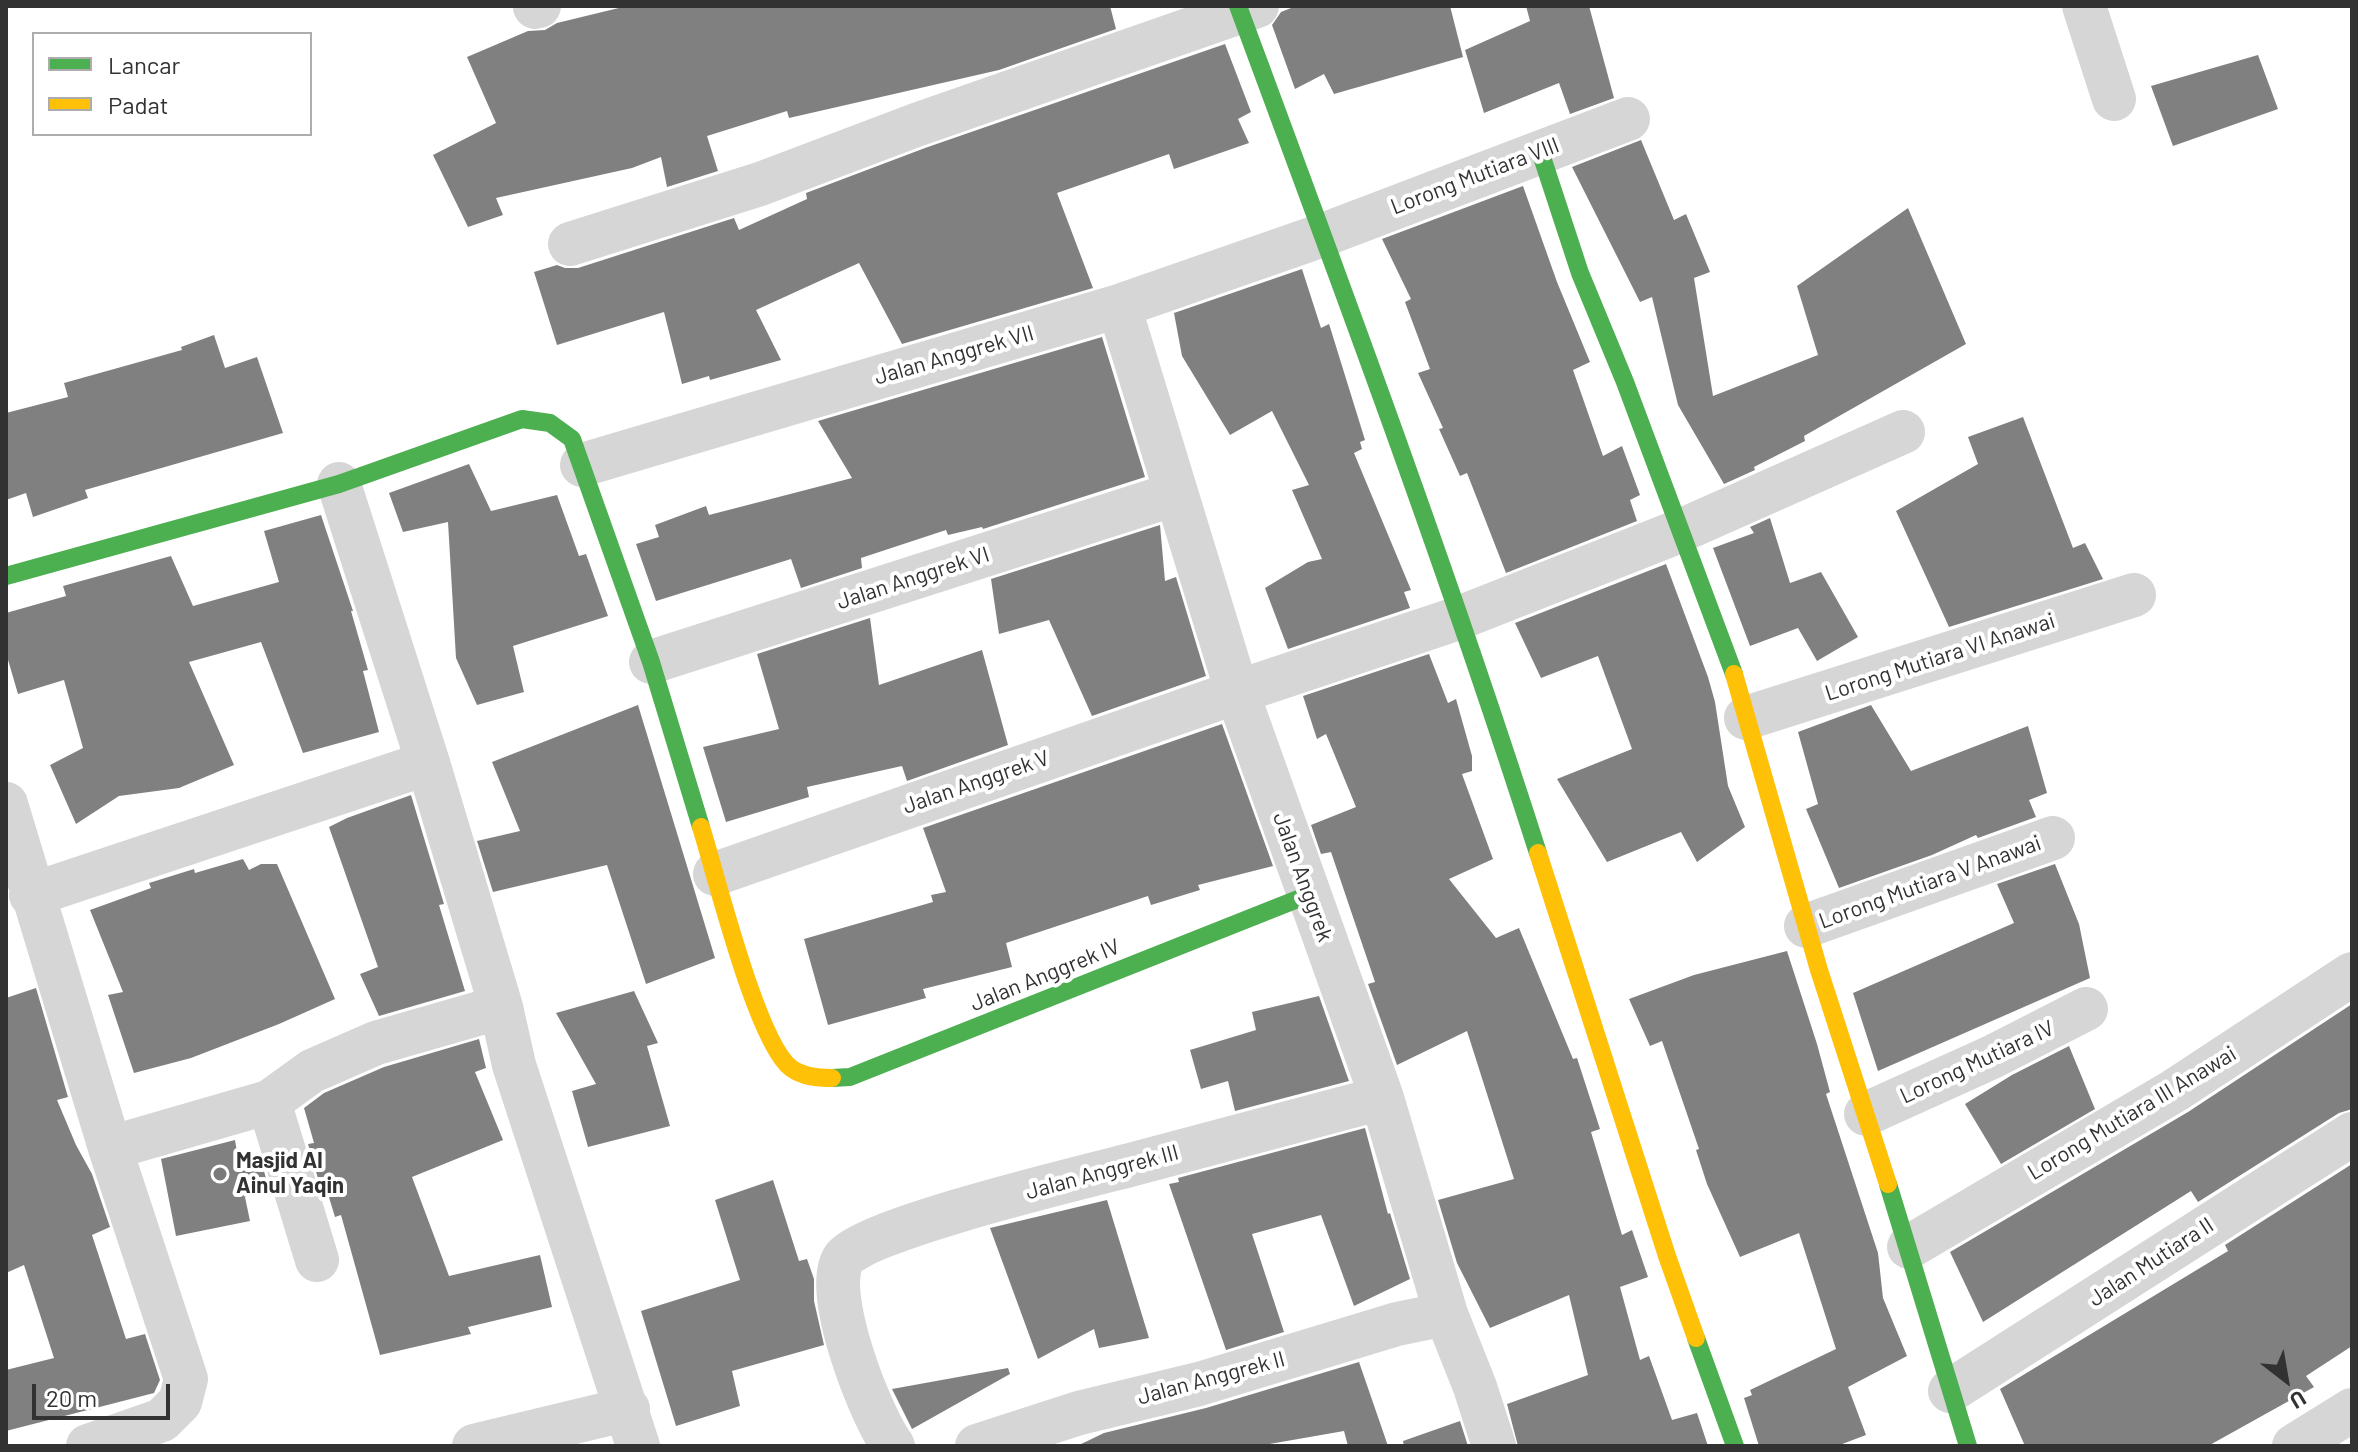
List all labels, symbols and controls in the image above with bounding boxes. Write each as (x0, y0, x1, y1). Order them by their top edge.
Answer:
legend (32, 32, 312, 136)
text: Lancar (108, 50, 180, 79)
text: Padat (108, 90, 168, 119)
street label: Lorong Mutiara VIII (1387, 132, 1563, 220)
street label: Jalan Anggrek VII (871, 320, 1037, 390)
street label: Jalan Anggrek VI (833, 541, 993, 615)
street label: Lorong Mutiara VI Anawai (1822, 607, 2058, 707)
street label: Jalan Anggrek V (899, 745, 1053, 819)
street label: Jalan Anggrek (1267, 809, 1339, 945)
street label: Lorong Mutiara V Anawai (1815, 829, 2045, 935)
street label: Jalan Anggrek IV (966, 933, 1124, 1017)
street label: Lorong Mutiara IV (1896, 1015, 2058, 1109)
street label: Lorong Mutiara III Anawai (2023, 1040, 2241, 1186)
street label: Jalan Anggrek III (1023, 1139, 1181, 1205)
place label: Masjid Al Ainul Yaqin (236, 1148, 344, 1200)
marker: Masjid Al Ainul Yaqin (211, 1165, 229, 1183)
street label: Jalan Mutiara II (2083, 1212, 2219, 1312)
north arrow (2246, 1340, 2326, 1420)
street label: Jalan Anggrek II (1134, 1346, 1288, 1410)
scale bar (36, 1368, 174, 1418)
text: 20 m (46, 1383, 97, 1412)
text: U (2286, 1386, 2311, 1415)

